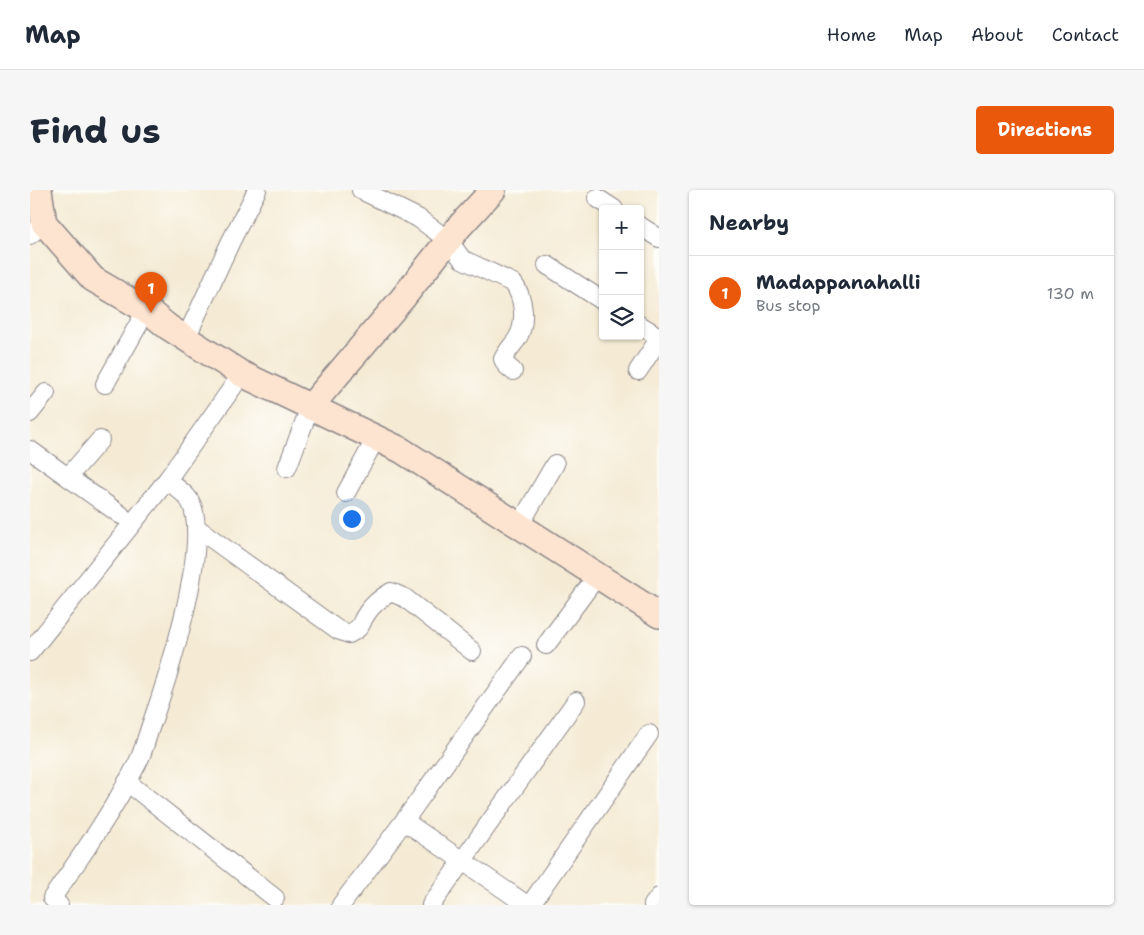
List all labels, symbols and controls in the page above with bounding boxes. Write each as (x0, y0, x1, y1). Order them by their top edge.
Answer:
text: Map (25, 19, 81, 51)
text: Home (827, 23, 876, 47)
text: Map (904, 23, 943, 47)
text: About (971, 23, 1024, 47)
text: Contact (1052, 23, 1119, 47)
button: Directions (976, 106, 1114, 154)
text: Find us (30, 107, 161, 154)
map controls (599, 205, 644, 340)
button: + (599, 205, 644, 250)
text: Nearby (709, 209, 789, 237)
button: − (599, 250, 644, 295)
text: Madappanahalli (756, 270, 921, 295)
pin: 1 (135, 272, 167, 313)
text: 1 (721, 283, 729, 304)
text: 130 m (1047, 283, 1094, 304)
button: layers (599, 295, 644, 340)
text: Bus stop (756, 295, 821, 316)
your location (339, 506, 365, 532)

